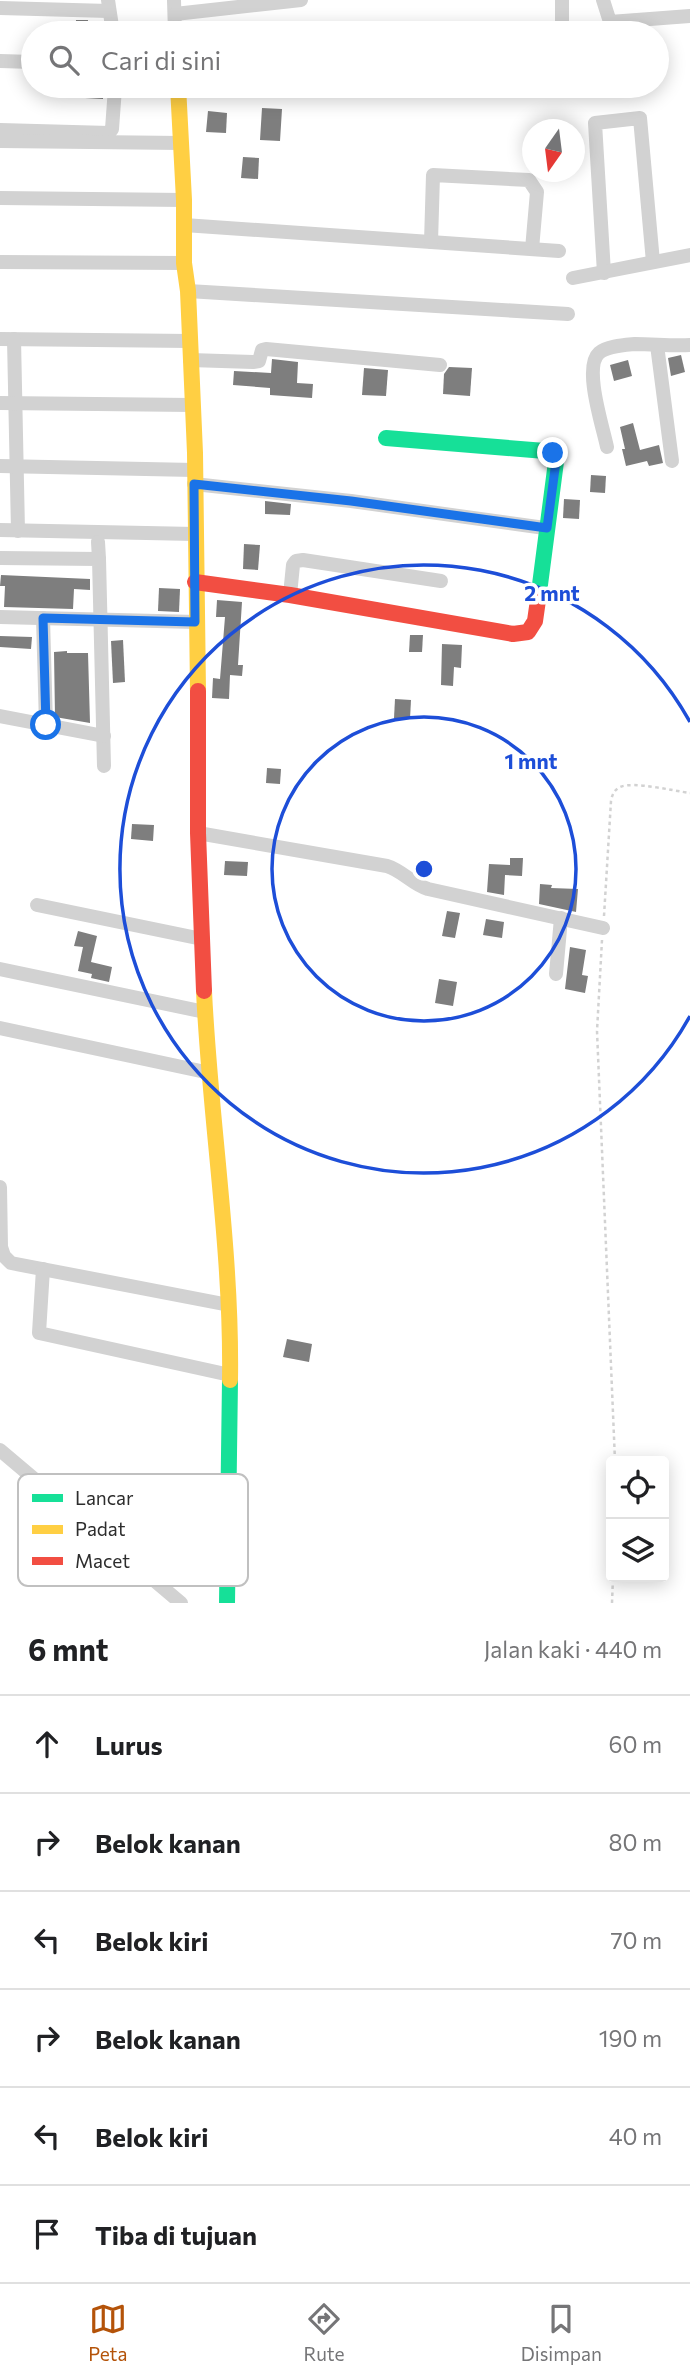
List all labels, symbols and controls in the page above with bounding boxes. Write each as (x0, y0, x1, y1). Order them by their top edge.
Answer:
search box (21, 21, 669, 98)
icon: search (45, 41, 83, 79)
text: Cari di sini (101, 44, 221, 75)
north arrow (522, 119, 585, 182)
route end (537, 437, 568, 468)
text: 2 mnt (524, 580, 580, 605)
route start (30, 709, 61, 740)
text: 1 mnt (505, 748, 558, 773)
centre of rings (412, 857, 436, 881)
map controls (606, 1456, 669, 1582)
button: locate (606, 1456, 669, 1519)
legend (18, 1474, 248, 1586)
text: Lancar (75, 1486, 134, 1509)
text: Padat (75, 1517, 126, 1540)
button: layers (606, 1519, 669, 1582)
text: Macet (75, 1549, 130, 1572)
text: 6 mnt (28, 1630, 108, 1667)
text: Jalan kaki · 440 m (484, 1635, 662, 1663)
icon: ahead (28, 1725, 66, 1763)
text: Lurus (95, 1729, 163, 1760)
text: 60 m (609, 1730, 662, 1758)
icon: right (28, 1823, 66, 1861)
text: Belok kanan (95, 1827, 241, 1858)
text: 80 m (609, 1828, 662, 1856)
icon: left (28, 1921, 66, 1959)
text: Belok kiri (95, 1925, 209, 1956)
text: 70 m (610, 1926, 662, 1954)
icon: right (28, 2019, 66, 2057)
text: Belok kanan (95, 2023, 241, 2054)
text: 190 m (599, 2024, 662, 2052)
icon: left (28, 2117, 66, 2155)
text: Belok kiri (95, 2121, 209, 2152)
text: 40 m (609, 2122, 662, 2150)
icon: arrive (28, 2215, 66, 2253)
text: Tiba di tujuan (95, 2219, 257, 2250)
tab: Peta (88, 2300, 127, 2365)
tab: Rute (304, 2300, 345, 2365)
tab: Disimpan (521, 2300, 602, 2365)

